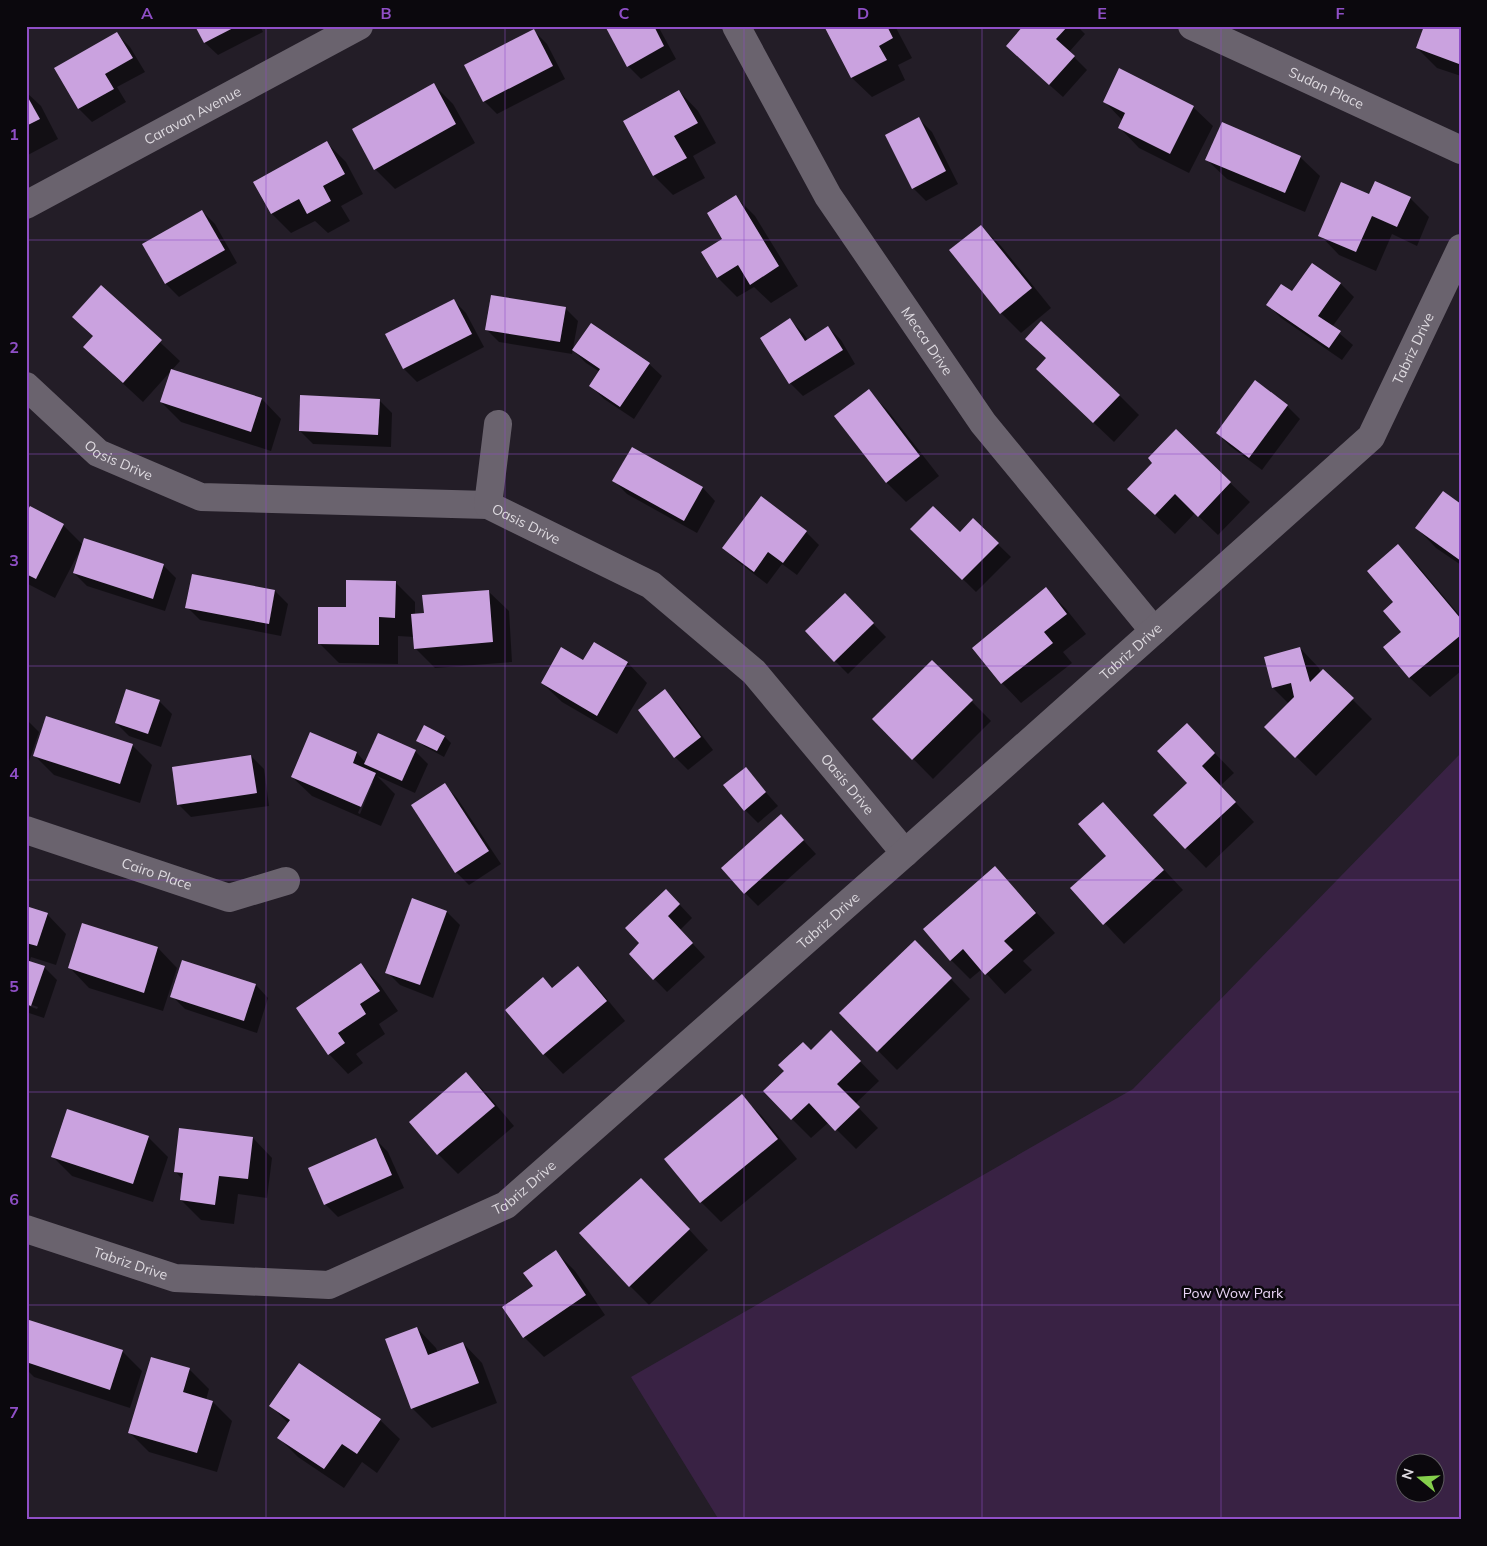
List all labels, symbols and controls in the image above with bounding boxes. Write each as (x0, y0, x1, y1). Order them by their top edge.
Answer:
text: A (141, 3, 153, 23)
text: B (380, 3, 392, 23)
text: C (619, 3, 630, 23)
text: D (857, 3, 869, 23)
text: E (1097, 3, 1107, 23)
text: F (1335, 3, 1345, 23)
street label: Sudan Place (1286, 63, 1367, 113)
street label: Caravan Avenue (141, 82, 244, 149)
text: 1 (9, 124, 19, 144)
street label: Mecca Drive (897, 303, 957, 379)
street label: Tabriz Drive (1388, 310, 1438, 387)
text: 2 (9, 337, 19, 357)
street label: Oasis Drive (81, 436, 155, 484)
street label: Oasis Drive (489, 499, 563, 548)
text: 3 (9, 550, 19, 570)
street label: Tabriz Drive (1096, 619, 1166, 684)
street label: Oasis Drive (817, 750, 878, 818)
text: 4 (9, 763, 19, 783)
street label: Cairo Place (119, 854, 194, 894)
street label: Tabriz Drive (793, 888, 863, 953)
text: 5 (9, 976, 19, 996)
street label: Tabriz Drive (490, 1156, 560, 1219)
text: 6 (9, 1189, 19, 1209)
street label: Tabriz Drive (91, 1243, 170, 1284)
park label: Pow Wow Park (1183, 1284, 1284, 1302)
text: 7 (9, 1402, 19, 1422)
north arrow (1394, 1454, 1444, 1504)
text: N (1397, 1466, 1418, 1482)

